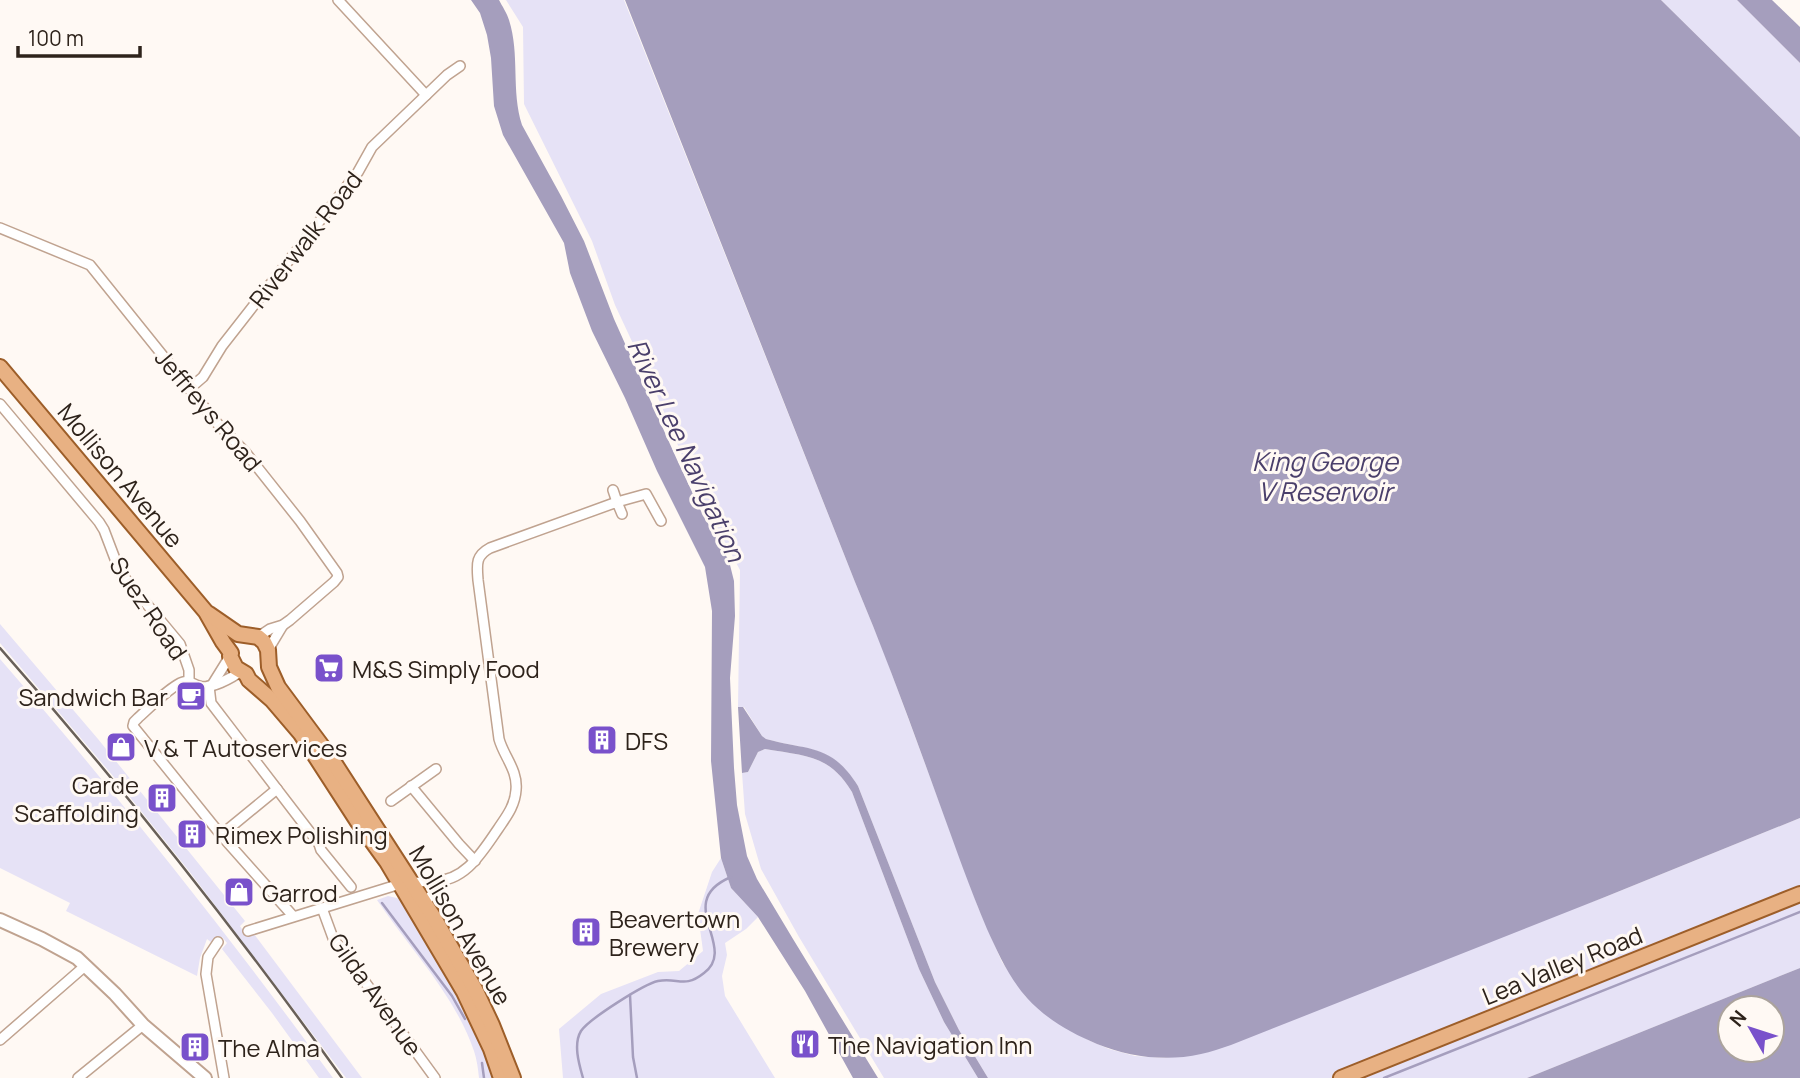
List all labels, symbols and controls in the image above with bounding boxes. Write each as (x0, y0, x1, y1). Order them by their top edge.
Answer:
scale bar (18, 14, 140, 58)
text: 100 m (28, 24, 84, 52)
street label: Riverwalk Road (241, 164, 369, 314)
water label: River Lee Navigation (620, 333, 755, 569)
street label: Jeffreys Road (148, 342, 270, 478)
street label: Mollison Avenue (51, 396, 191, 554)
water label: King George V Reservoir (1252, 443, 1400, 509)
street label: Suez Road (102, 550, 196, 666)
supermarket icon: M&S Simply Food (312, 651, 346, 685)
place label: M&S Simply Food (352, 652, 540, 685)
cafe icon: Sandwich Bar (174, 679, 208, 713)
place label: Sandwich Bar (18, 680, 168, 713)
building icon: DFS (585, 723, 619, 757)
place label: DFS (625, 724, 668, 757)
shop icon: V & T Autoservices (104, 730, 138, 764)
place label: V & T Autoservices (144, 731, 347, 764)
place label: Garde Scaffolding (14, 768, 139, 829)
building icon: Garde Scaffolding (145, 781, 179, 815)
building icon: Rimex Polishing (175, 817, 209, 851)
place label: Rimex Polishing (215, 818, 388, 851)
street label: Mollison Avenue (402, 839, 520, 1011)
shop icon: Garrod (222, 875, 256, 909)
place label: Garrod (262, 876, 338, 909)
place label: Beavertown Brewery (609, 902, 740, 963)
building icon: Beavertown Brewery (569, 915, 603, 949)
street label: Lea Valley Road (1477, 918, 1647, 1012)
street label: Gilda Avenue (322, 926, 430, 1062)
north arrow (1716, 994, 1786, 1064)
text: N (1723, 1005, 1752, 1032)
restaurant icon: The Navigation Inn (788, 1027, 822, 1061)
place label: The Navigation Inn (828, 1028, 1033, 1061)
building icon: The Alma (178, 1030, 212, 1064)
place label: The Alma (218, 1031, 320, 1064)

